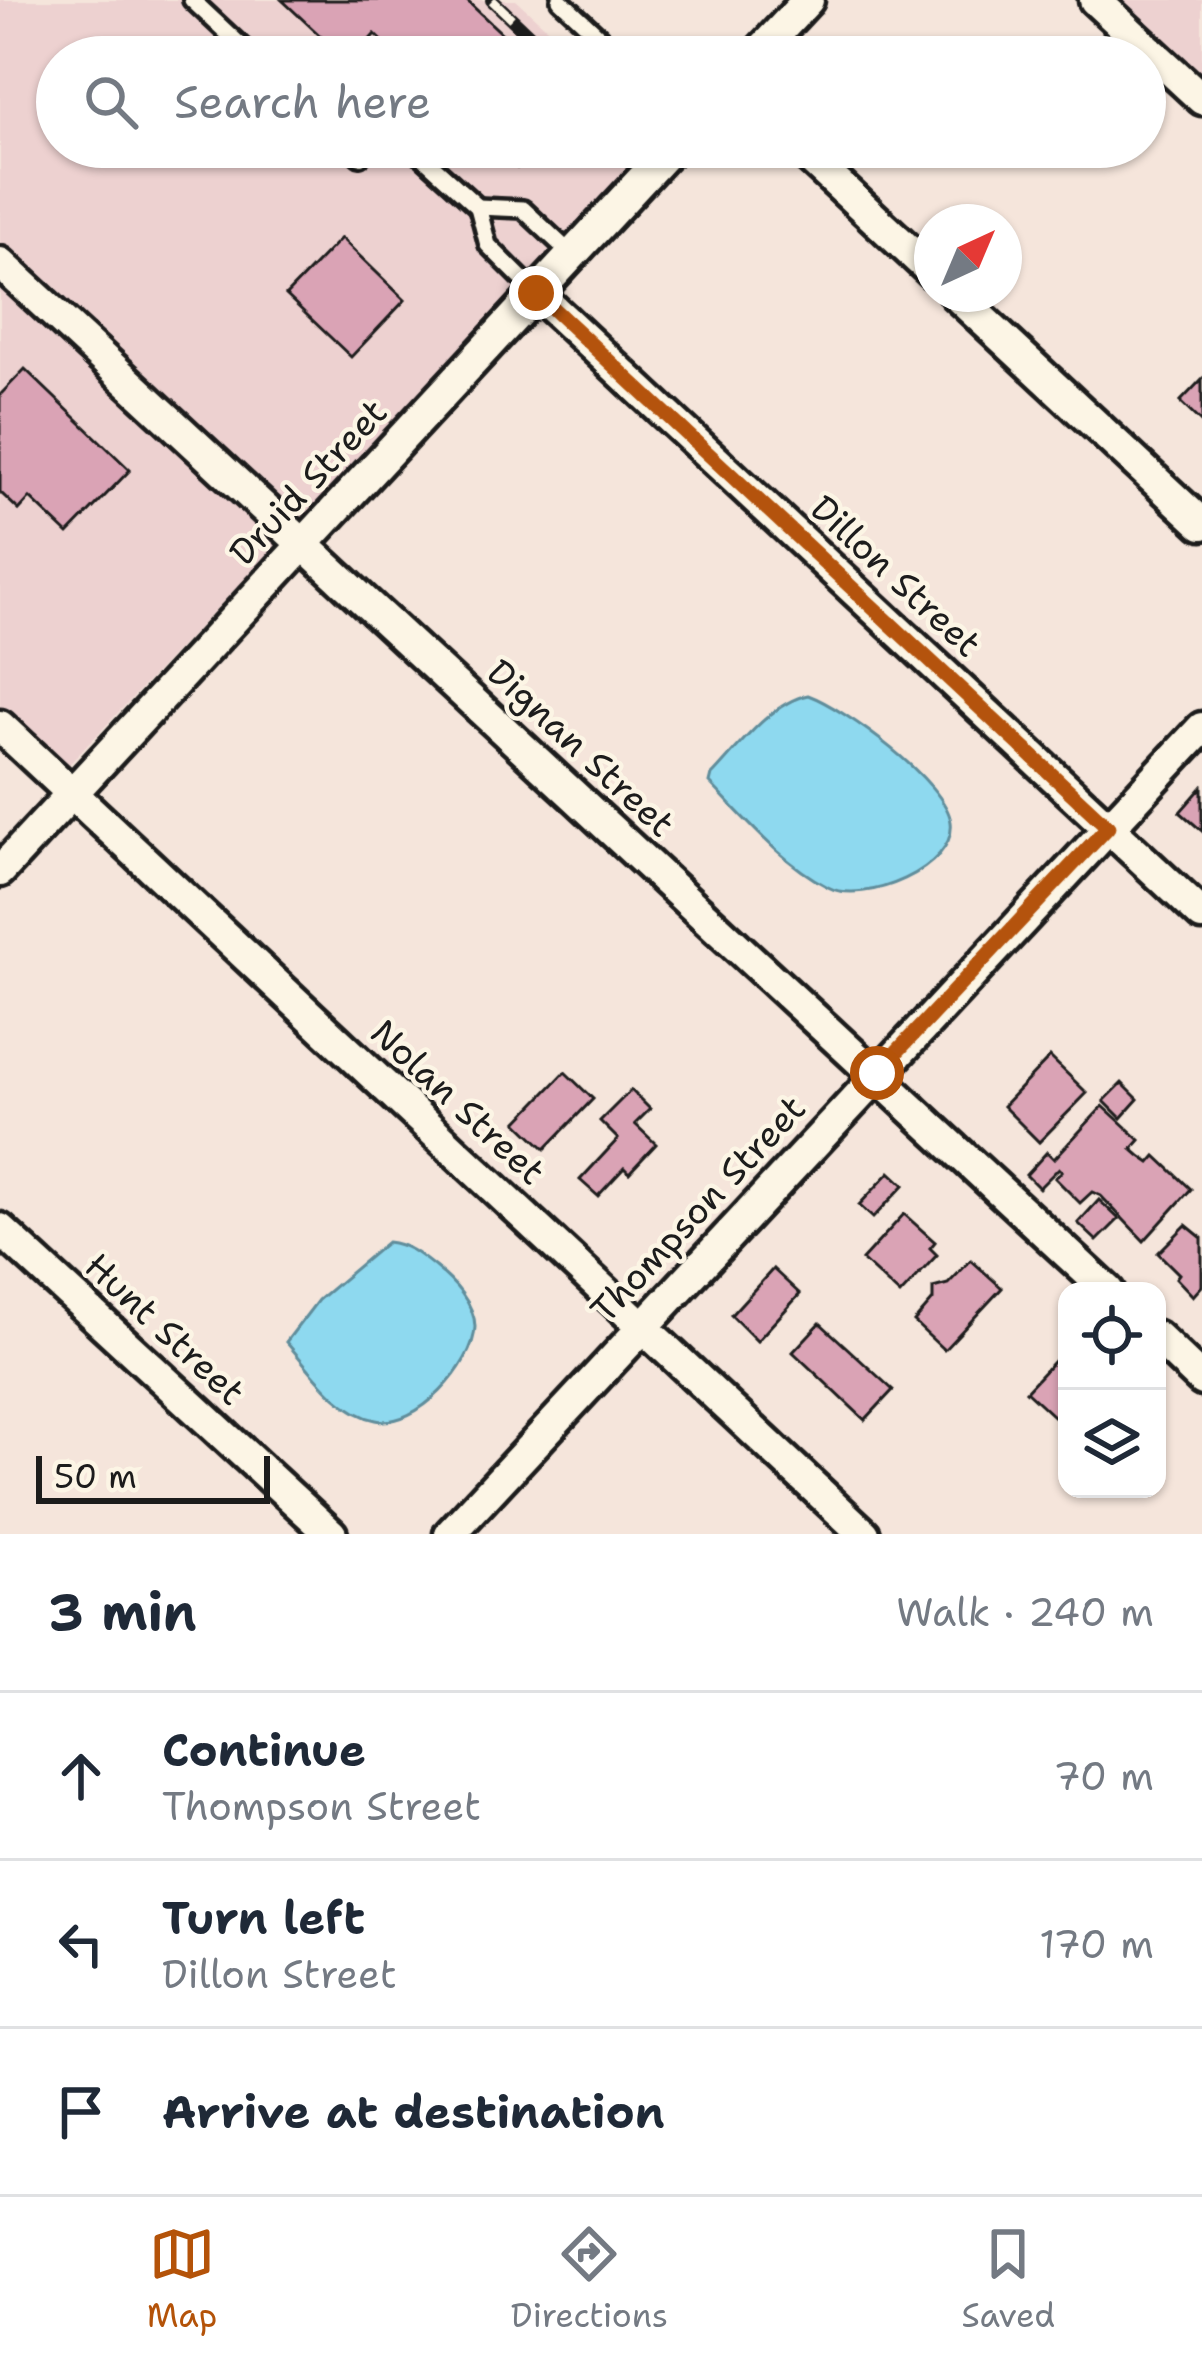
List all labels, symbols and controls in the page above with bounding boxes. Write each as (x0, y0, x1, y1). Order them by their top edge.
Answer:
search box (36, 36, 1166, 168)
icon: search (78, 69, 144, 135)
text: Search here (174, 72, 431, 132)
north arrow (914, 204, 1022, 312)
route end (509, 266, 563, 320)
street label: Druid Street (218, 388, 398, 576)
street label: Dillon Street (800, 484, 992, 668)
street label: Dignan Street (477, 648, 685, 848)
street label: Nolan Street (360, 1008, 556, 1196)
route start (850, 1046, 904, 1100)
street label: Thompson Street (580, 1085, 816, 1333)
street label: Hunt Street (74, 1242, 256, 1416)
map controls (1058, 1282, 1166, 1498)
button: locate (1058, 1282, 1166, 1390)
button: layers (1058, 1390, 1166, 1498)
scale bar (36, 1450, 270, 1503)
text: 50 m (54, 1454, 137, 1499)
text: 3 min (48, 1578, 197, 1646)
text: Walk · 240 m (896, 1586, 1154, 1638)
text: Continue (162, 1720, 366, 1780)
icon: ahead (48, 1743, 114, 1809)
text: 70 m (1053, 1750, 1154, 1802)
text: Thompson Street (162, 1780, 481, 1832)
text: Turn left (162, 1888, 365, 1948)
icon: left (48, 1911, 114, 1977)
text: 170 m (1039, 1918, 1154, 1970)
text: Dillon Street (162, 1948, 397, 2000)
icon: arrive (48, 2079, 114, 2145)
text: Arrive at destination (162, 2082, 665, 2142)
tab: Map (147, 2221, 217, 2338)
tab: Directions (511, 2221, 668, 2338)
tab: Saved (962, 2221, 1055, 2338)

